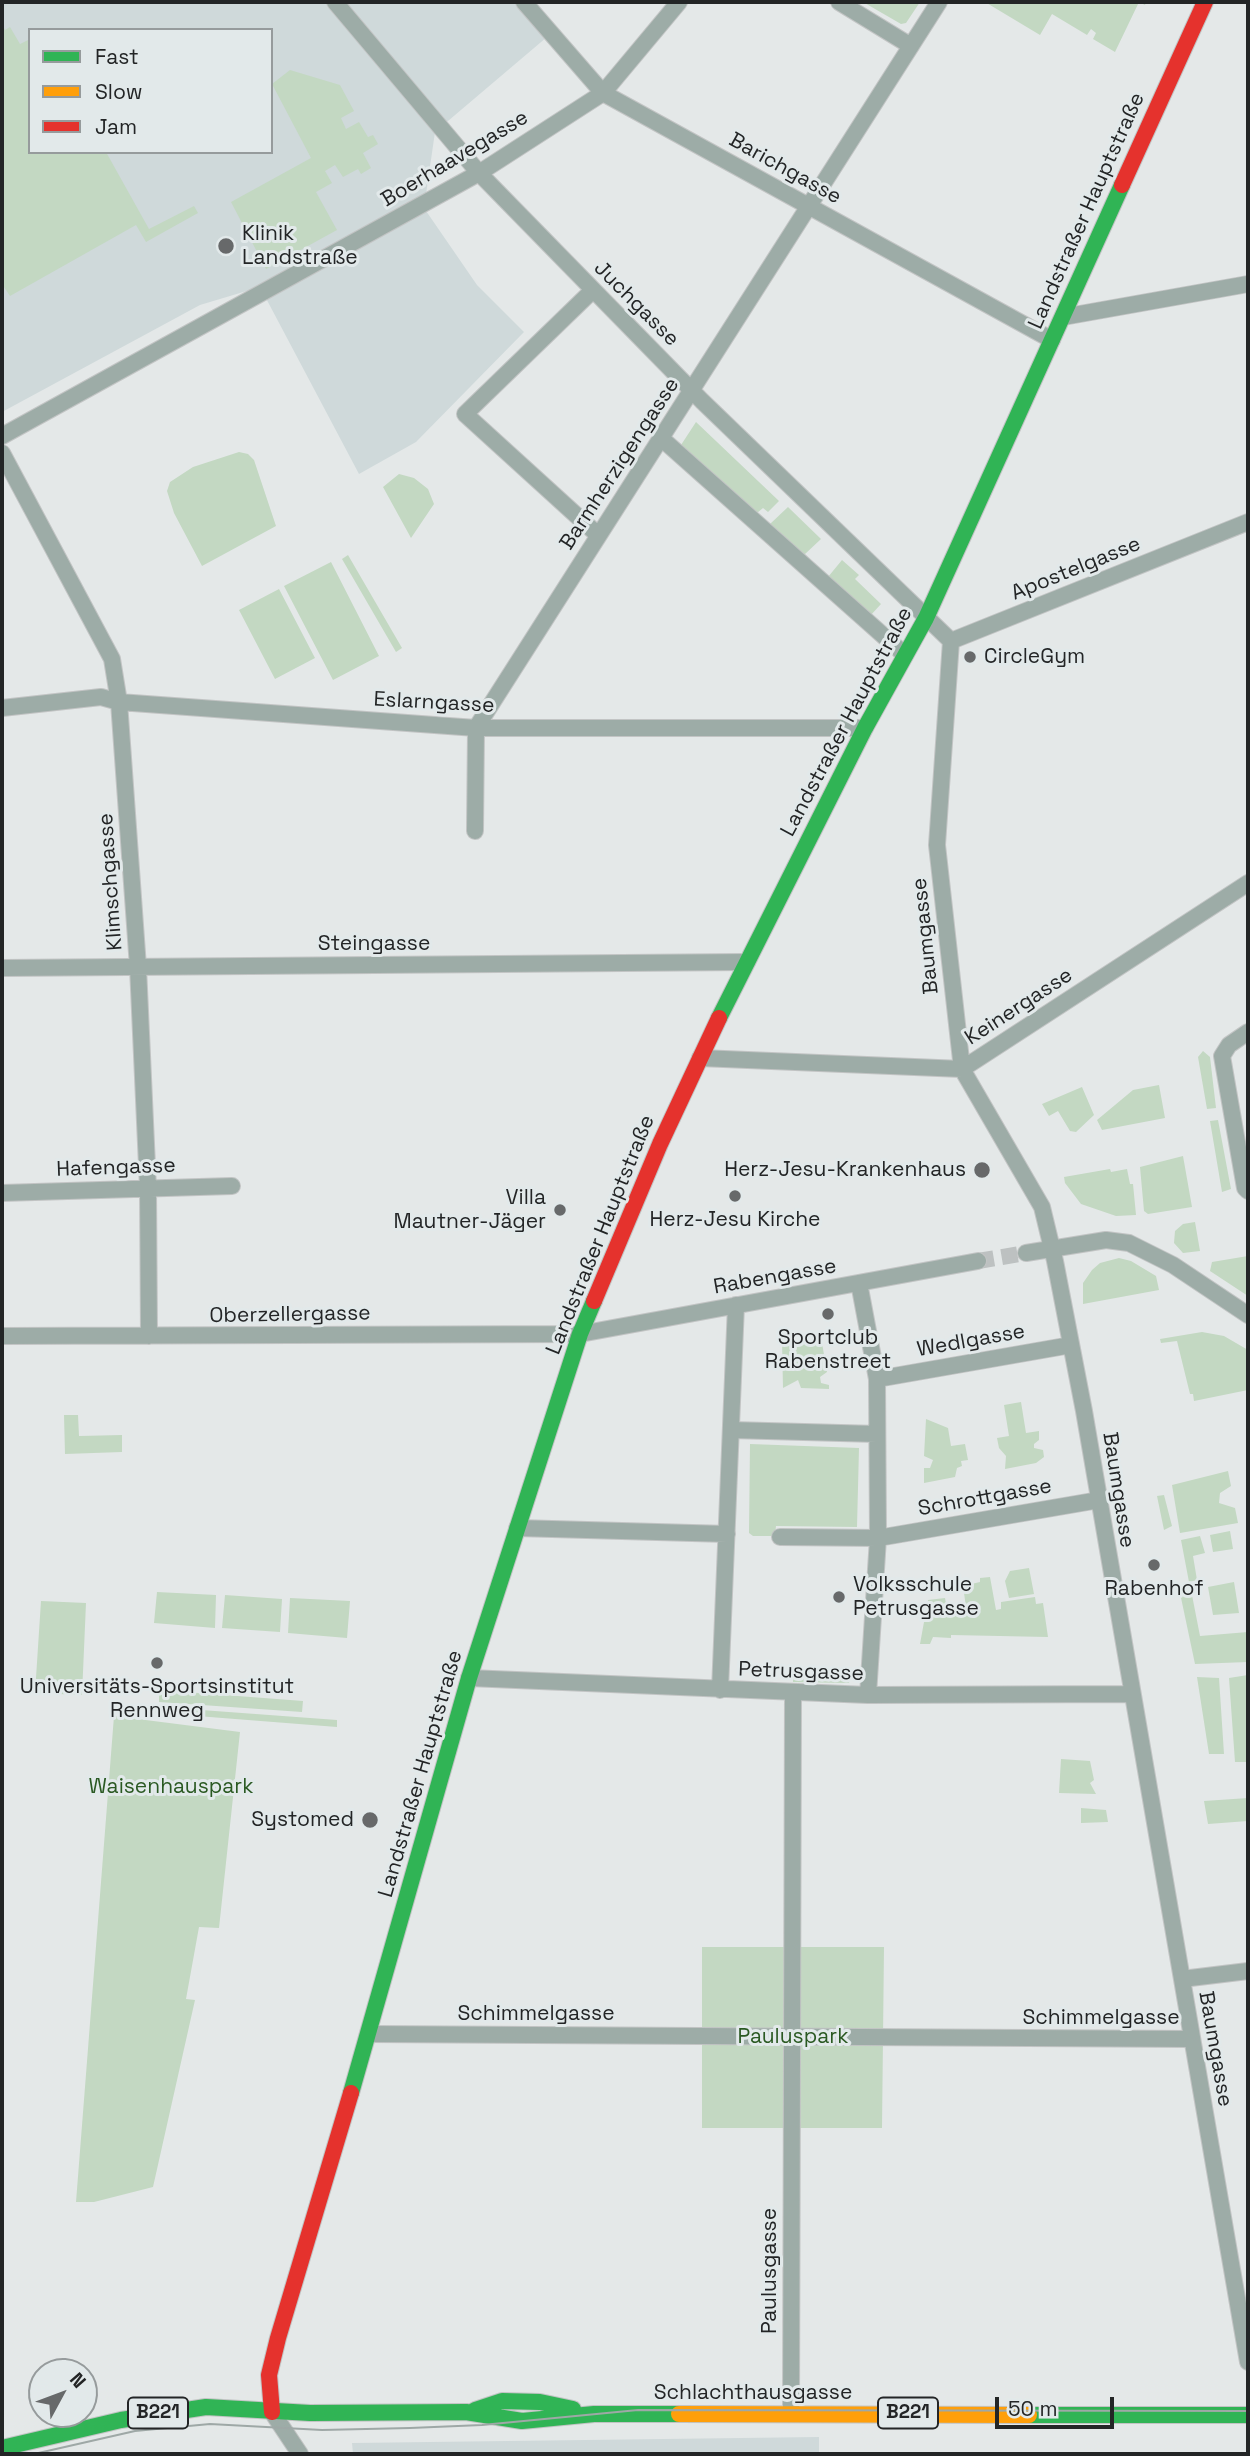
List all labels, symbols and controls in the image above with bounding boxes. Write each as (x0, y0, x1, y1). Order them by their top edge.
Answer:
legend (28, 28, 273, 154)
text: Fast (95, 43, 139, 70)
text: Slow (95, 78, 143, 105)
street label: Landstraßer Hauptstraße (1023, 89, 1151, 333)
street label: Boerhaavegasse (377, 105, 533, 213)
text: Jam (95, 113, 137, 140)
street label: Barichgasse (724, 128, 846, 210)
place label: Klinik Landstraße (242, 221, 358, 271)
marker: Klinik Landstraße (216, 236, 236, 256)
street label: Juchgasse (588, 256, 684, 352)
street label: Barmherzigengasse (555, 373, 685, 555)
street label: Apostelgasse (1008, 532, 1144, 606)
street label: Landstraßer Hauptstraße (776, 603, 918, 841)
place label: CircleGym (984, 644, 1085, 670)
marker: CircleGym (962, 649, 978, 665)
street label: Eslarngasse (373, 687, 495, 719)
street label: Klimschgasse (94, 812, 128, 952)
street label: Baumgasse (907, 877, 945, 995)
street label: Steingasse (318, 931, 430, 957)
street label: Keinergasse (961, 963, 1077, 1051)
street label: Landstraßer Hauptstraße (541, 1112, 661, 1358)
street label: Hafengasse (56, 1153, 176, 1183)
place label: Herz-Jesu-Krankenhaus (724, 1157, 966, 1183)
marker: Herz-Jesu-Krankenhaus (972, 1160, 992, 1180)
place label: Villa Mautner-Jäger (394, 1185, 546, 1235)
marker: Herz-Jesu Kirche (727, 1188, 743, 1204)
marker: Villa Mautner-Jäger (552, 1202, 568, 1218)
place label: Herz-Jesu Kirche (649, 1207, 821, 1233)
street label: Rabengasse (712, 1254, 838, 1300)
street label: Oberzellergasse (209, 1301, 371, 1329)
marker: Sportclub Rabenstreet (820, 1306, 836, 1322)
street label: Wedlgasse (915, 1319, 1027, 1363)
place label: Sportclub Rabenstreet (765, 1325, 891, 1375)
street label: Baumgasse (1096, 1430, 1140, 1550)
street label: Schrottgasse (916, 1474, 1054, 1522)
marker: Rabenhof (1146, 1557, 1162, 1573)
place label: Volksschule Petrusgasse (853, 1572, 979, 1622)
place label: Rabenhof (1105, 1576, 1203, 1602)
marker: Volksschule Petrusgasse (831, 1589, 847, 1605)
street label: Landstraßer Hauptstraße (374, 1648, 468, 1900)
marker: Universitäts-Sportsinstitut Rennweg (149, 1655, 165, 1671)
street label: Petrusgasse (738, 1657, 864, 1687)
place label: Universitäts-Sportsinstitut Rennweg (20, 1674, 294, 1724)
park label: Waisenhauspark (88, 1774, 254, 1800)
place label: Systomed (251, 1807, 354, 1833)
marker: Systomed (360, 1810, 380, 1830)
street label: Baumgasse (1192, 1989, 1238, 2109)
street label: Schimmelgasse (457, 2001, 615, 2027)
street label: Schimmelgasse (1022, 2005, 1180, 2031)
park label: Pauluspark (738, 2024, 848, 2050)
street label: Paulusgasse (757, 2208, 783, 2334)
north arrow (28, 2358, 98, 2428)
text: N (64, 2367, 91, 2393)
street label: Schlachthausgasse (654, 2380, 852, 2406)
scale bar (998, 2382, 1117, 2426)
text: 50 m (1008, 2395, 1058, 2422)
road number: B221 (128, 2398, 188, 2428)
road number: B221 (878, 2398, 938, 2428)

